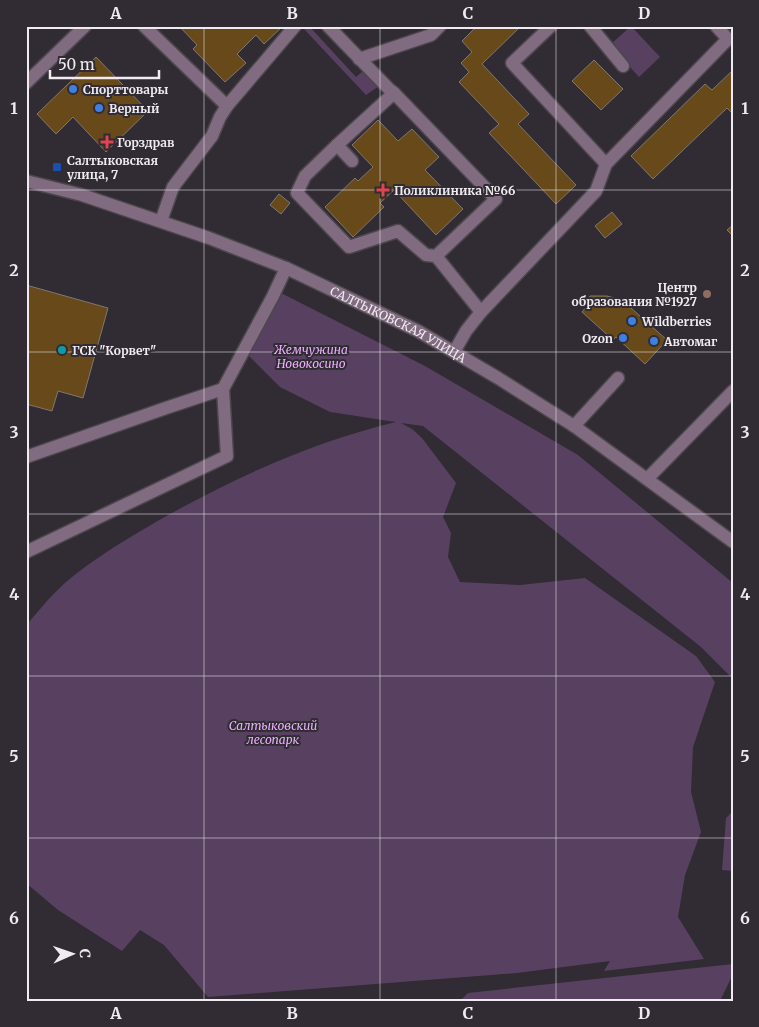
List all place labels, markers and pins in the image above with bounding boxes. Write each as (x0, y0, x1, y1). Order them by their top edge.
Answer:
place label: Спорттовары (83, 82, 168, 97)
marker: Спорттовары (67, 83, 79, 95)
place label: Верный (109, 101, 160, 116)
marker: Верный (93, 102, 105, 114)
place label: Горздрав (117, 135, 175, 150)
marker: Горздрав (101, 136, 113, 148)
place label: Салтыковская улица, 7 (67, 153, 158, 182)
marker: Салтыковская улица, 7 (51, 161, 63, 173)
marker: Поликлиника №66 (376, 183, 390, 197)
place label: Поликлиника №66 (394, 183, 515, 198)
place label: Центр образования №1927 (572, 280, 697, 309)
marker: Центр образования №1927 (701, 288, 713, 300)
place label: Wildberries (641, 314, 712, 329)
marker: Wildberries (626, 315, 638, 327)
place label: Ozon (582, 331, 613, 346)
marker: Ozon (617, 332, 629, 344)
place label: Автомаг (663, 334, 718, 349)
marker: Автомаг (648, 335, 660, 347)
place label: ГСК "Корвет" (72, 343, 156, 358)
marker: ГСК "Корвет" (56, 344, 68, 356)

